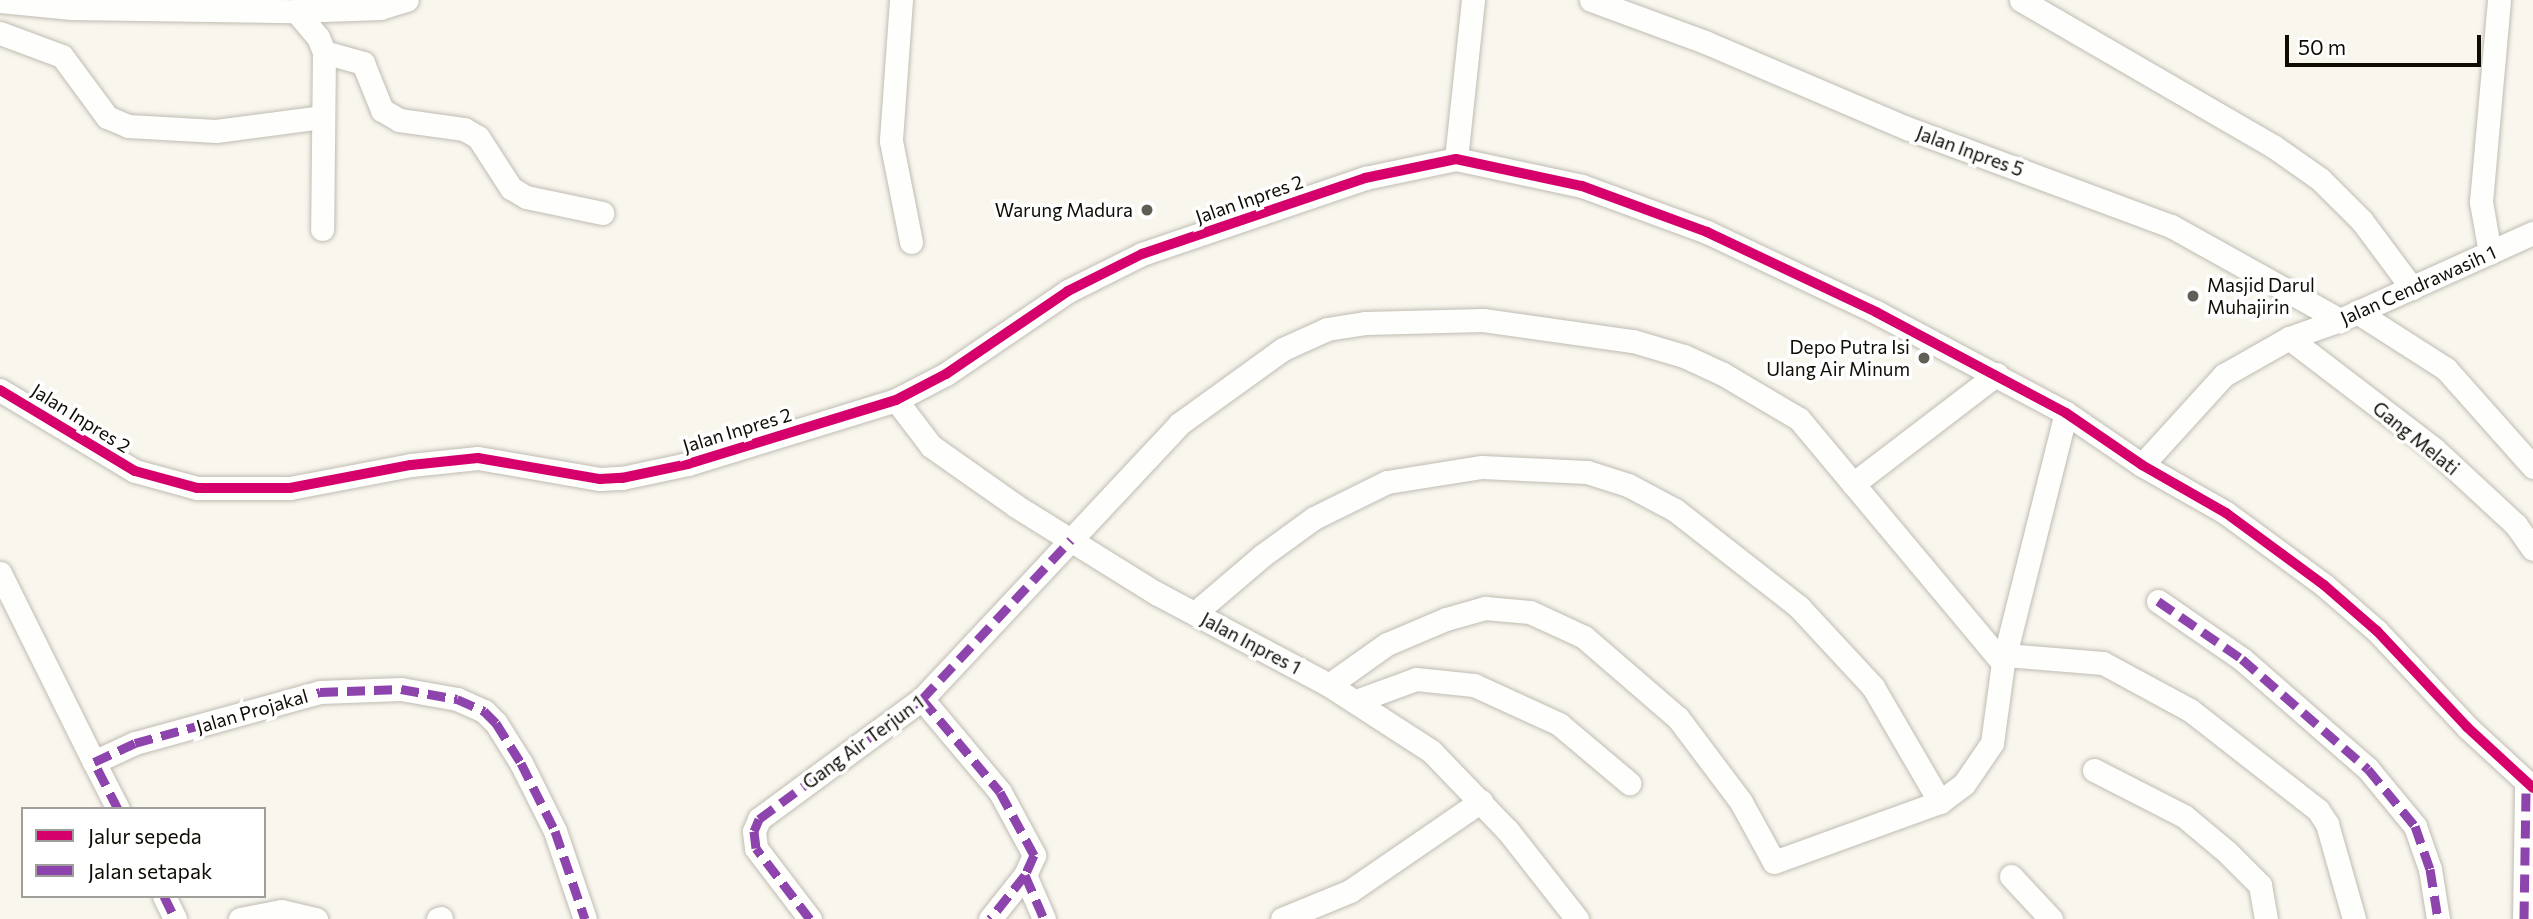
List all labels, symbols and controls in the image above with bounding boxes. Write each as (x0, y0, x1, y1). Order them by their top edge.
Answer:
scale bar (2288, 21, 2484, 65)
text: 50 m (2298, 34, 2346, 59)
street label: Jalan Inpres 5 (1913, 121, 2027, 181)
street label: Jalan Inpres 2 (1192, 170, 1306, 228)
place label: Warung Madura (995, 199, 1133, 221)
marker: Warung Madura (1139, 202, 1155, 218)
street label: Jalan Cendrawasih 1 (2337, 240, 2499, 330)
place label: Masjid Darul Muhajirin (2207, 274, 2315, 318)
marker: Masjid Darul Muhajirin (2185, 288, 2201, 304)
place label: Depo Putra Isi Ulang Air Minum (1766, 336, 1910, 380)
marker: Depo Putra Isi Ulang Air Minum (1916, 350, 1932, 366)
street label: Jalan Inpres 2 (27, 379, 135, 457)
street label: Gang Melati (2368, 396, 2464, 480)
street label: Jalan Inpres 2 (680, 403, 794, 457)
street label: Jalan Inpres 1 (1197, 607, 1305, 679)
street label: Jalan Projakal (194, 684, 310, 738)
street label: Gang Air Terjun 1 (798, 690, 928, 794)
legend (21, 807, 266, 898)
text: Jalur sepeda (88, 823, 202, 848)
text: Jalan setapak (88, 858, 212, 883)

